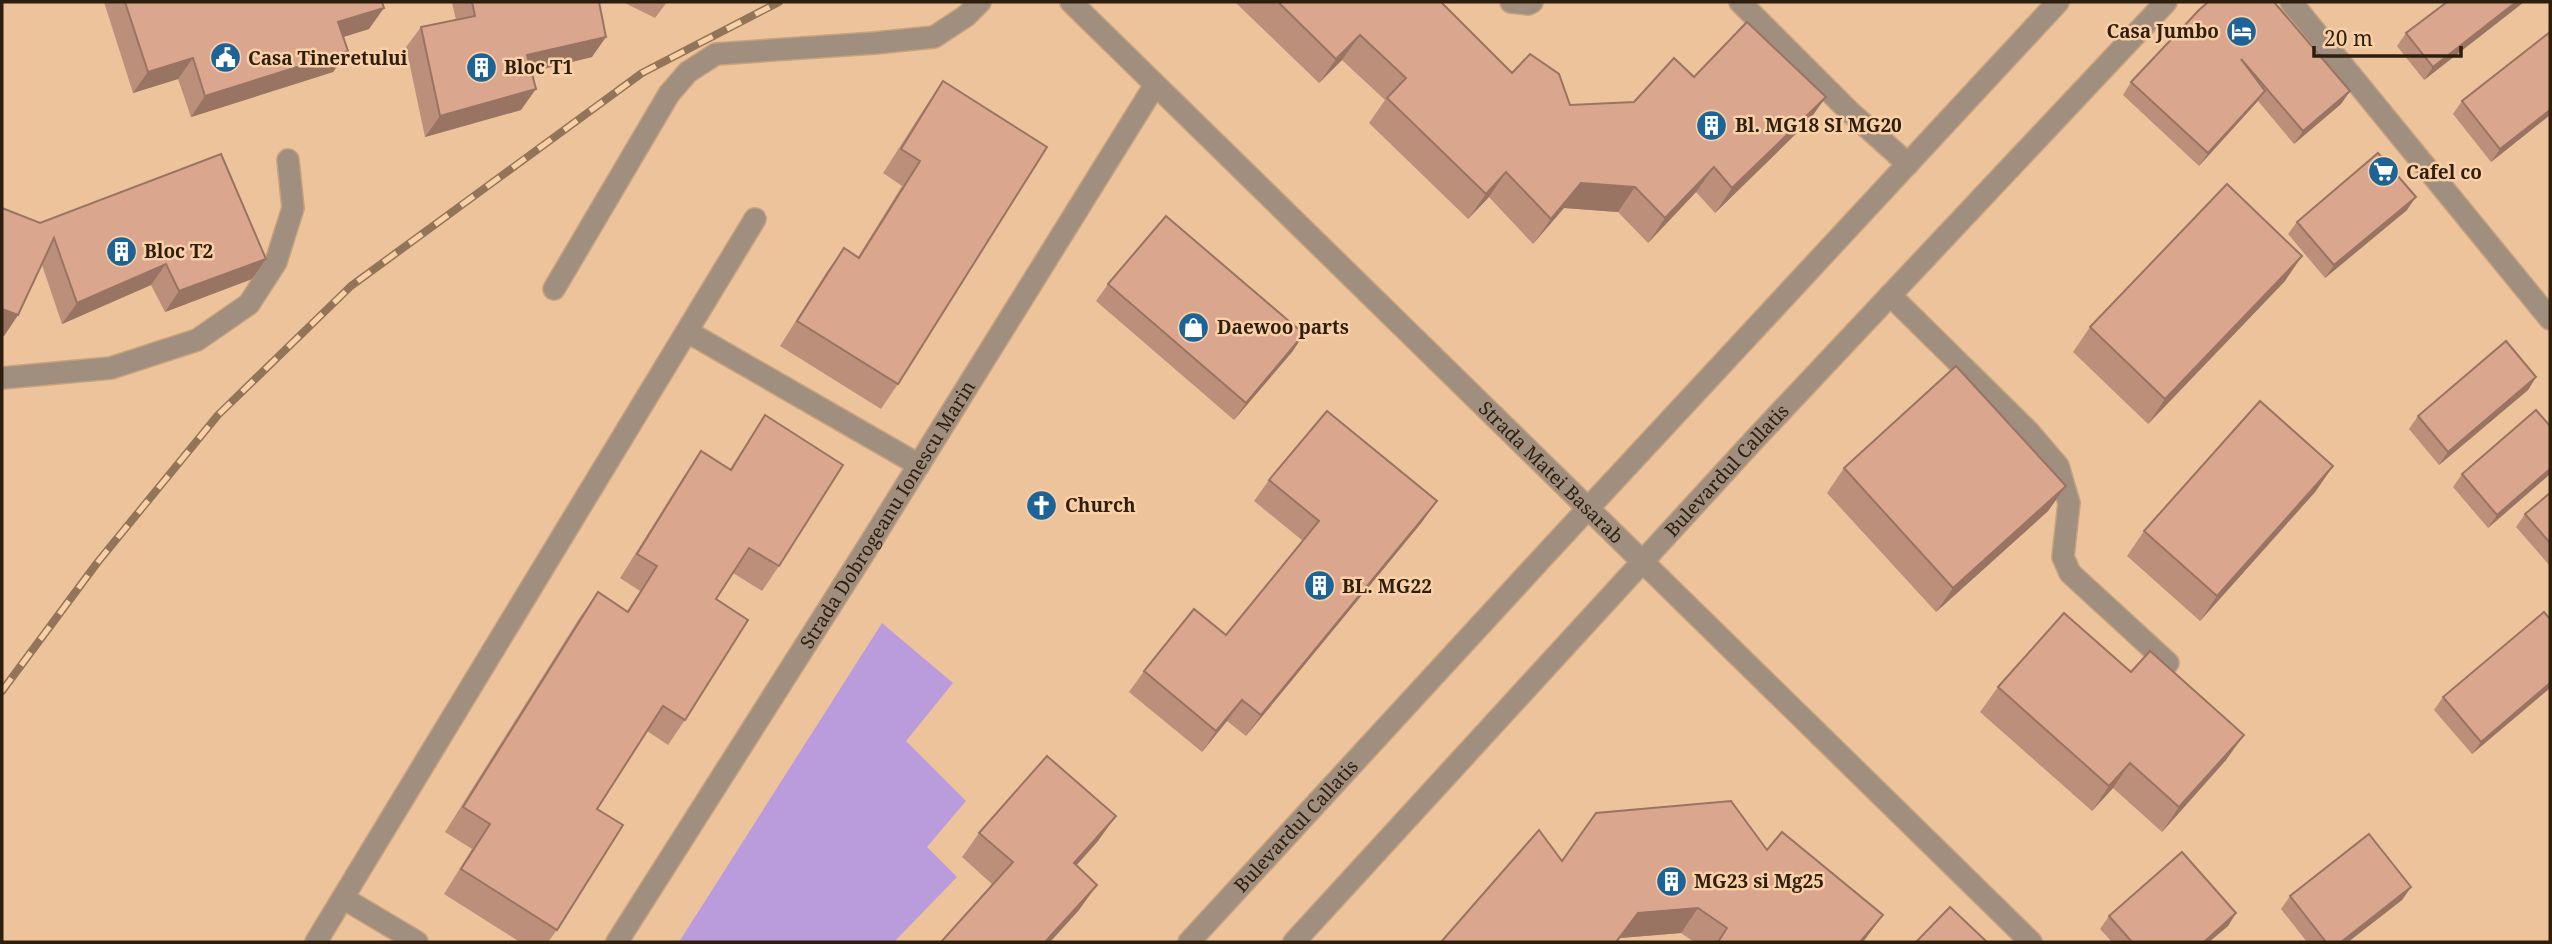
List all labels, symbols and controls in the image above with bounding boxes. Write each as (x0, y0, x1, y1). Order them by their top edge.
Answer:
hotel icon: Casa Jumbo (2225, 14, 2259, 48)
scale bar (2314, 14, 2461, 58)
place label: Casa Jumbo (2106, 18, 2219, 44)
text: 20 m (2324, 24, 2373, 52)
public building icon: Casa Tineretului (208, 41, 242, 75)
place label: Casa Tineretului (248, 45, 408, 71)
building icon: Bloc T1 (464, 50, 498, 84)
place label: Bloc T1 (504, 54, 573, 80)
building icon: Bl. MG18 SI MG20 (1695, 108, 1729, 142)
place label: Bl. MG18 SI MG20 (1735, 112, 1902, 138)
supermarket icon: Cafel co (2366, 155, 2400, 189)
place label: Cafel co (2406, 159, 2482, 185)
building icon: Bloc T2 (104, 234, 138, 268)
place label: Bloc T2 (144, 238, 213, 264)
shop icon: Daewoo parts (1177, 310, 1211, 344)
place label: Daewoo parts (1217, 314, 1349, 340)
street label: Strada Dobrogeanu Ionescu Marin (794, 375, 981, 653)
street label: Strada Matei Basarab (1473, 395, 1629, 549)
street label: Bulevardul Callatis (1659, 398, 1794, 542)
church icon: Church (1025, 488, 1059, 522)
place label: Church (1065, 492, 1136, 518)
building icon: BL. MG22 (1302, 569, 1336, 603)
place label: BL. MG22 (1342, 573, 1432, 599)
street label: Bulevardul Callatis (1228, 754, 1364, 898)
building icon: MG23 si Mg25 (1654, 864, 1688, 898)
place label: MG23 si Mg25 (1694, 868, 1824, 894)

